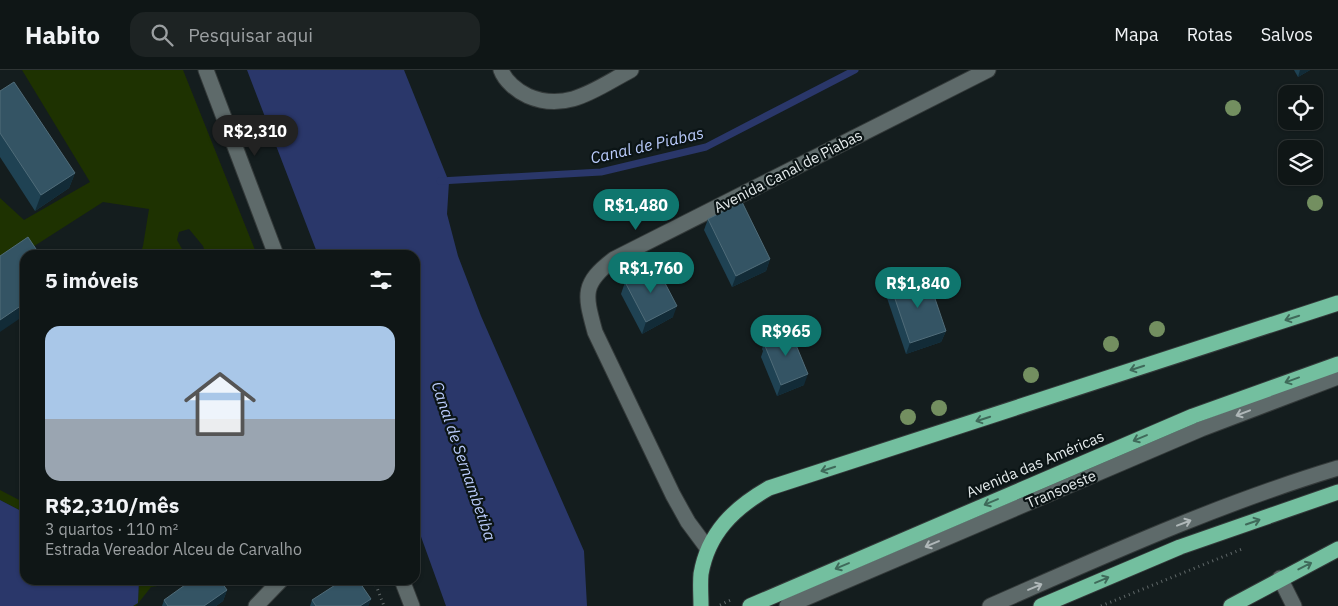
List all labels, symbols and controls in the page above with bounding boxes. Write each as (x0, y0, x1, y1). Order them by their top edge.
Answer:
search box (130, 12, 480, 57)
text: Habito (25, 19, 100, 51)
icon: search (148, 21, 176, 49)
text: Pesquisar aqui (188, 23, 313, 47)
text: Mapa (1114, 23, 1159, 46)
text: Rotas (1187, 23, 1233, 46)
text: Salvos (1261, 23, 1313, 46)
map controls (1278, 85, 1323, 185)
button: locate (1278, 85, 1323, 130)
pin: R$2,310 (209, 114, 301, 157)
text: R$2,310 (223, 121, 287, 141)
water label: Canal de Piabas (589, 122, 705, 168)
street label: Avenida Canal de Piabas (711, 125, 865, 217)
button: layers (1278, 140, 1323, 185)
pin: R$1,480 (590, 189, 682, 231)
text: R$1,480 (604, 195, 668, 215)
pin: R$1,760 (605, 252, 697, 294)
text: R$1,760 (619, 258, 683, 278)
text: 5 imóveis (45, 266, 139, 294)
icon: filters (367, 266, 395, 294)
pin: R$1,840 (872, 266, 964, 309)
text: R$1,840 (886, 273, 950, 293)
pin: R$965 (751, 314, 821, 357)
one-way arrow (1284, 314, 1300, 323)
text: R$965 (761, 321, 811, 341)
icon: home (175, 359, 265, 449)
one-way arrow (1129, 364, 1145, 374)
one-way arrow (1285, 376, 1300, 385)
water label: Canal de Sernambetiba (427, 379, 501, 543)
one-way arrow (1236, 409, 1252, 418)
one-way arrow (975, 414, 991, 424)
street label: Avenida das Américas (963, 426, 1107, 502)
one-way arrow (1133, 434, 1148, 444)
one-way arrow (821, 465, 836, 474)
street label: Transoeste (1023, 466, 1099, 512)
text: R$2,310/mês (45, 491, 179, 519)
one-way arrow (984, 498, 999, 507)
one-way arrow (1176, 517, 1191, 527)
one-way arrow (1245, 517, 1260, 526)
text: 3 quartos · 110 m² (45, 519, 178, 539)
text: Estrada Vereador Alceu de Carvalho (45, 539, 302, 559)
one-way arrow (925, 539, 940, 549)
one-way arrow (1297, 561, 1312, 570)
one-way arrow (834, 562, 849, 571)
one-way arrow (1094, 575, 1109, 584)
one-way arrow (1027, 581, 1042, 591)

